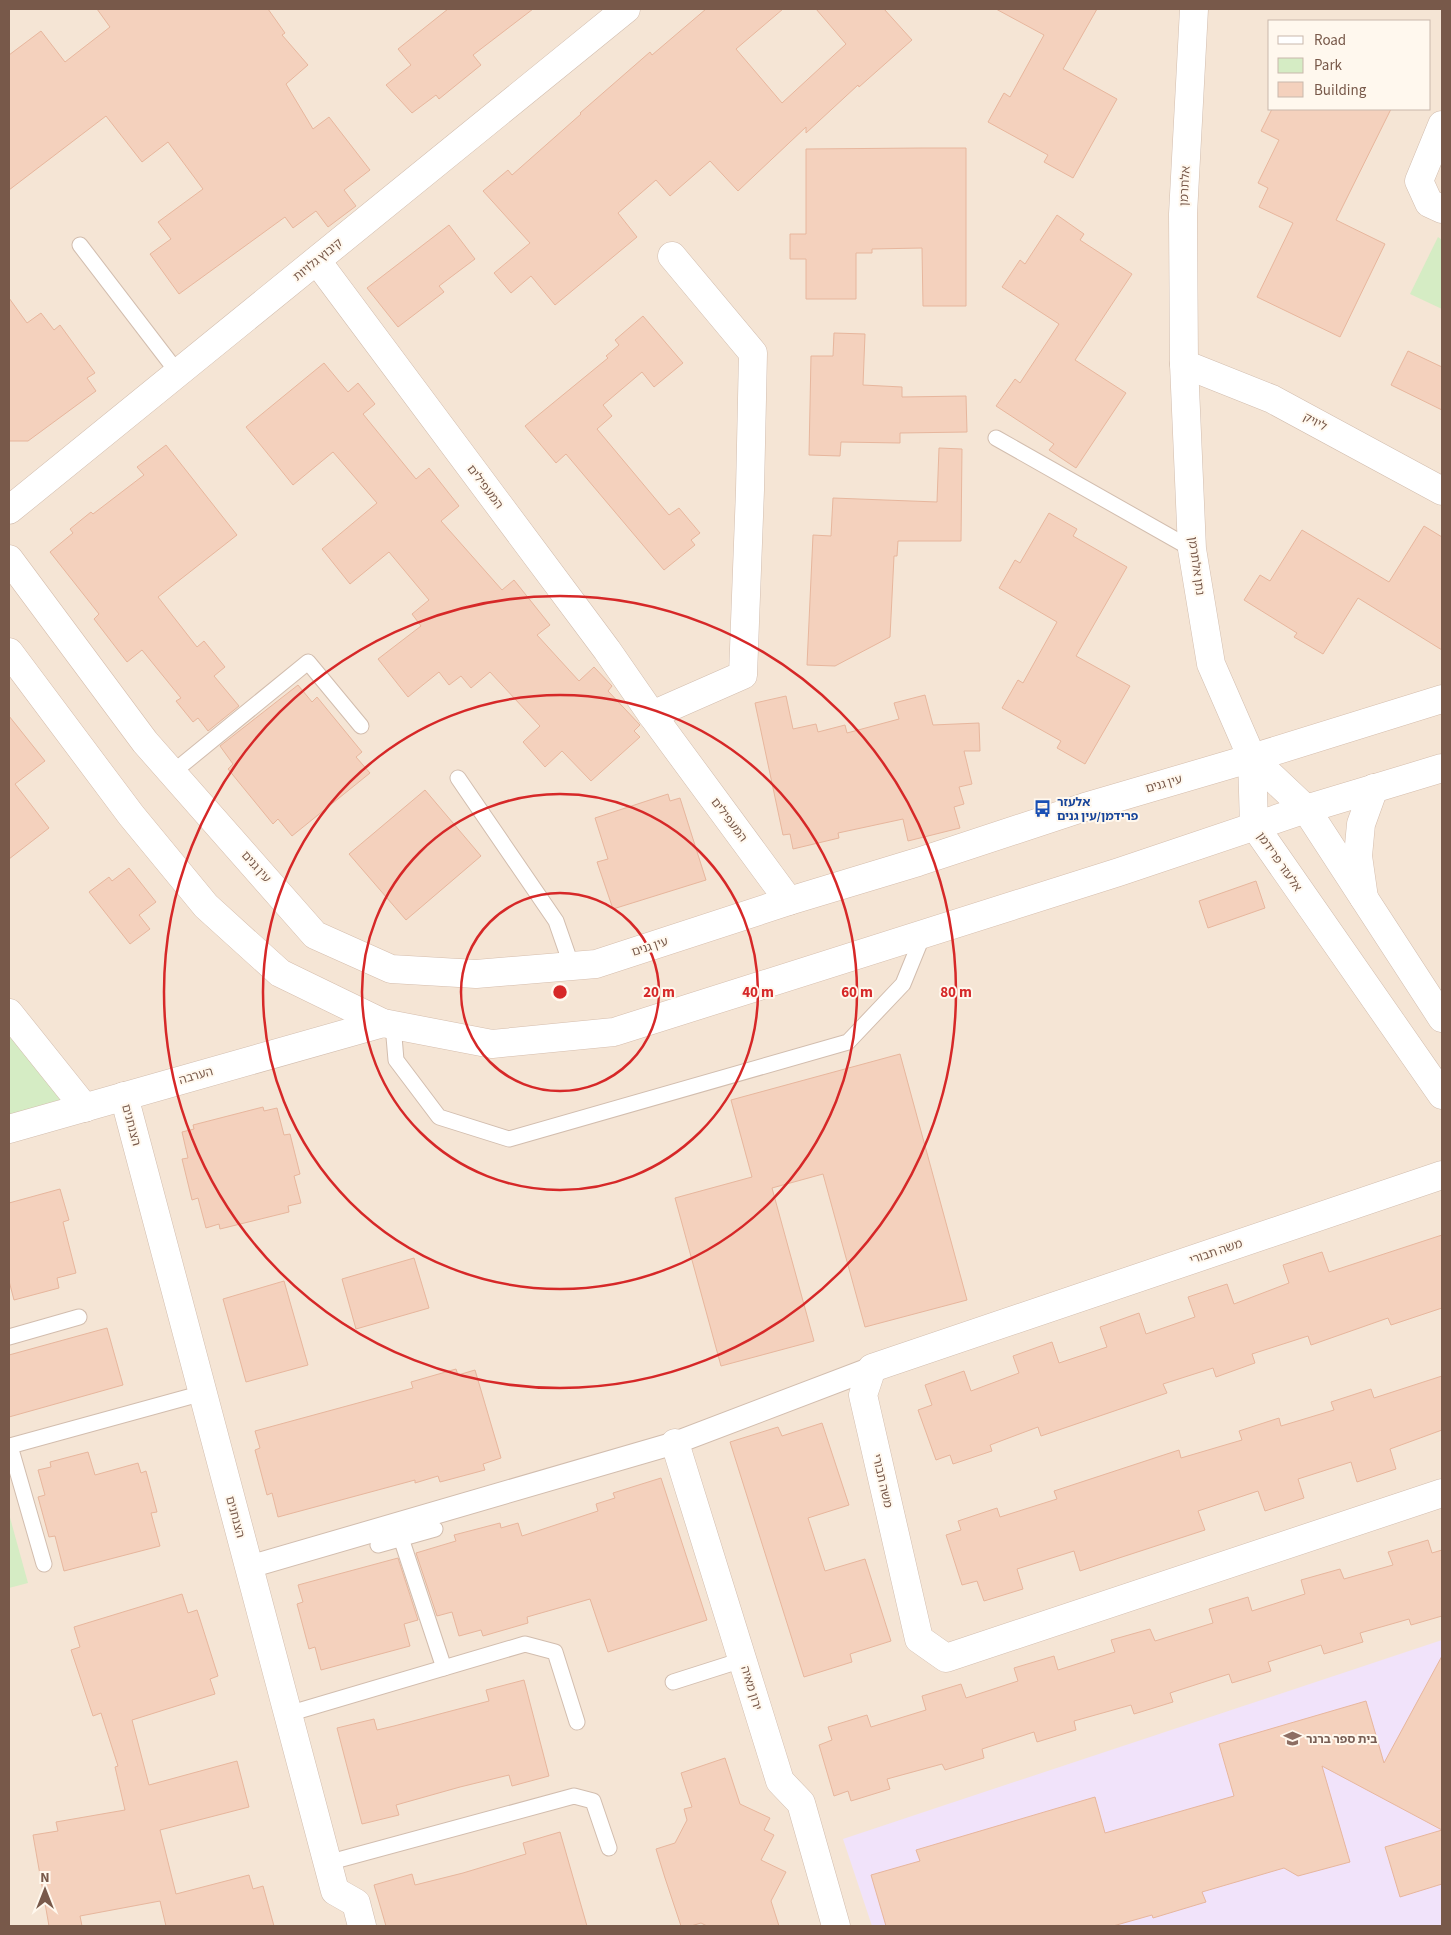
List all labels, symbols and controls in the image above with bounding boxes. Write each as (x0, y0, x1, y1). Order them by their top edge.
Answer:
legend (1268, 20, 1431, 110)
text: Road (1314, 30, 1346, 51)
text: Park (1314, 55, 1343, 76)
text: Building (1314, 80, 1367, 101)
street label: אלתרמן (1175, 165, 1195, 206)
street label: קיבוץ גלויות (290, 235, 347, 285)
street label: ליויק (1300, 409, 1330, 435)
street label: המעפילים (463, 462, 507, 512)
street label: נתן אלתרמן (1183, 536, 1209, 596)
street label: עין גנים (1144, 771, 1184, 797)
place label: אלעזר פרידמן/עין גנים (1057, 794, 1139, 825)
street label: המעפילים (707, 795, 751, 845)
bus stop icon: אלעזר פרידמן/עין גנים (1033, 799, 1053, 819)
street label: אלעזר פרידמן (1252, 829, 1306, 895)
street label: עין גנים (237, 847, 275, 887)
street label: עין גנים (630, 933, 670, 961)
text: 20 m (643, 982, 675, 1003)
text: 40 m (742, 982, 774, 1003)
text: 60 m (841, 982, 873, 1003)
text: 80 m (940, 982, 972, 1003)
centre of rings (551, 983, 569, 1001)
street label: הערבה (177, 1063, 215, 1089)
street label: הצנחנים (117, 1102, 145, 1148)
street label: משה תבורי (1187, 1235, 1245, 1269)
street label: משה תבורי (868, 1452, 896, 1510)
street label: הצנחנים (221, 1494, 249, 1540)
street label: ירון מאיה (736, 1664, 766, 1712)
school or university icon: בית ספר ברנר (1282, 1729, 1302, 1749)
place label: בית ספר ברנר (1306, 1731, 1377, 1748)
north arrow (20, 1865, 70, 1915)
text: N (40, 1868, 50, 1888)

